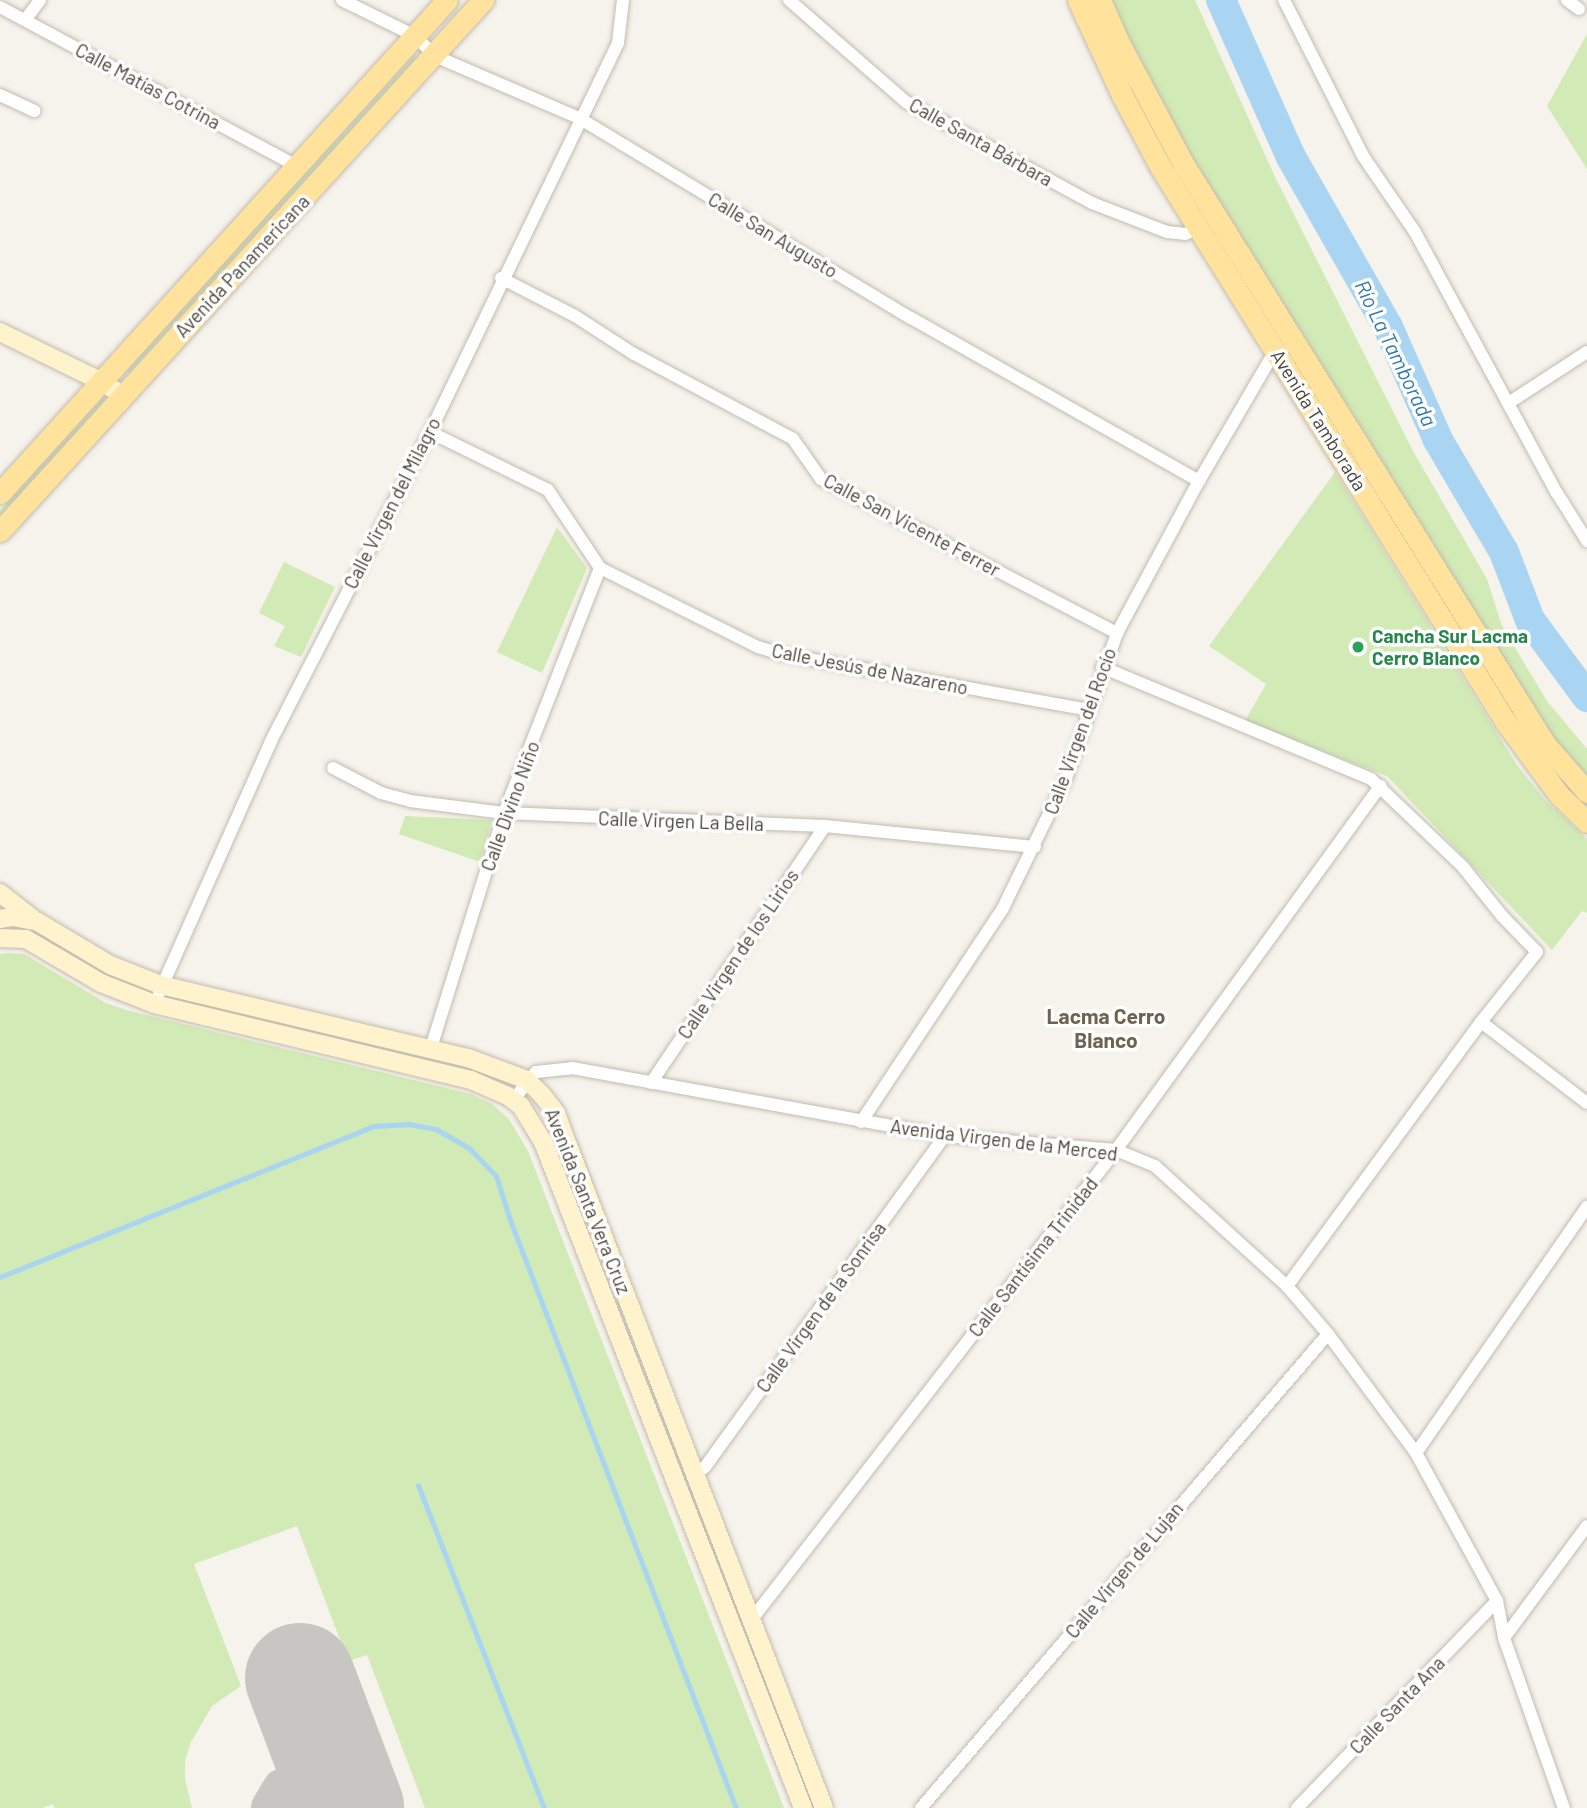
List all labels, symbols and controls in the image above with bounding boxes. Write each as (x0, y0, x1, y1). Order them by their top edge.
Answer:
street label: Calle Matías Cotrina (72, 38, 224, 134)
street label: Calle Santa Bárbara (905, 93, 1057, 191)
street label: Calle San Augusto (704, 187, 842, 283)
street label: Avenida Panamericana (170, 190, 314, 342)
water label: Río La Tamborada (1350, 276, 1442, 430)
street label: Avenida Tamborada (1266, 345, 1372, 495)
street label: Calle Virgen del Milagro (339, 413, 445, 593)
street label: Calle San Vicente Ferrer (820, 469, 1004, 581)
place label: Cancha Sur Lacma Cerro Blanco (1372, 625, 1528, 669)
street label: Calle Jesús de Nazareno (770, 639, 970, 699)
marker: Cancha Sur Lacma Cerro Blanco (1350, 639, 1366, 655)
street label: Calle Virgen del Rocío (1039, 645, 1121, 817)
street label: Calle Divino Niño (476, 738, 544, 874)
street label: Calle Virgen La Bella (598, 807, 764, 835)
street label: Calle Virgen de los Lirios (673, 865, 803, 1043)
district label: Lacma Cerro Blanco (1047, 1003, 1165, 1053)
street label: Avenida Santa Vera Cruz (540, 1105, 636, 1297)
street label: Avenida Virgen de la Merced (889, 1115, 1119, 1165)
street label: Calle Santísima Trinidad (964, 1173, 1102, 1341)
street label: Calle Virgen de la Sonrisa (751, 1217, 891, 1397)
street label: Calle Virgen de Lujan (1060, 1497, 1188, 1643)
street label: Calle Santa Ana (1345, 1652, 1449, 1758)

